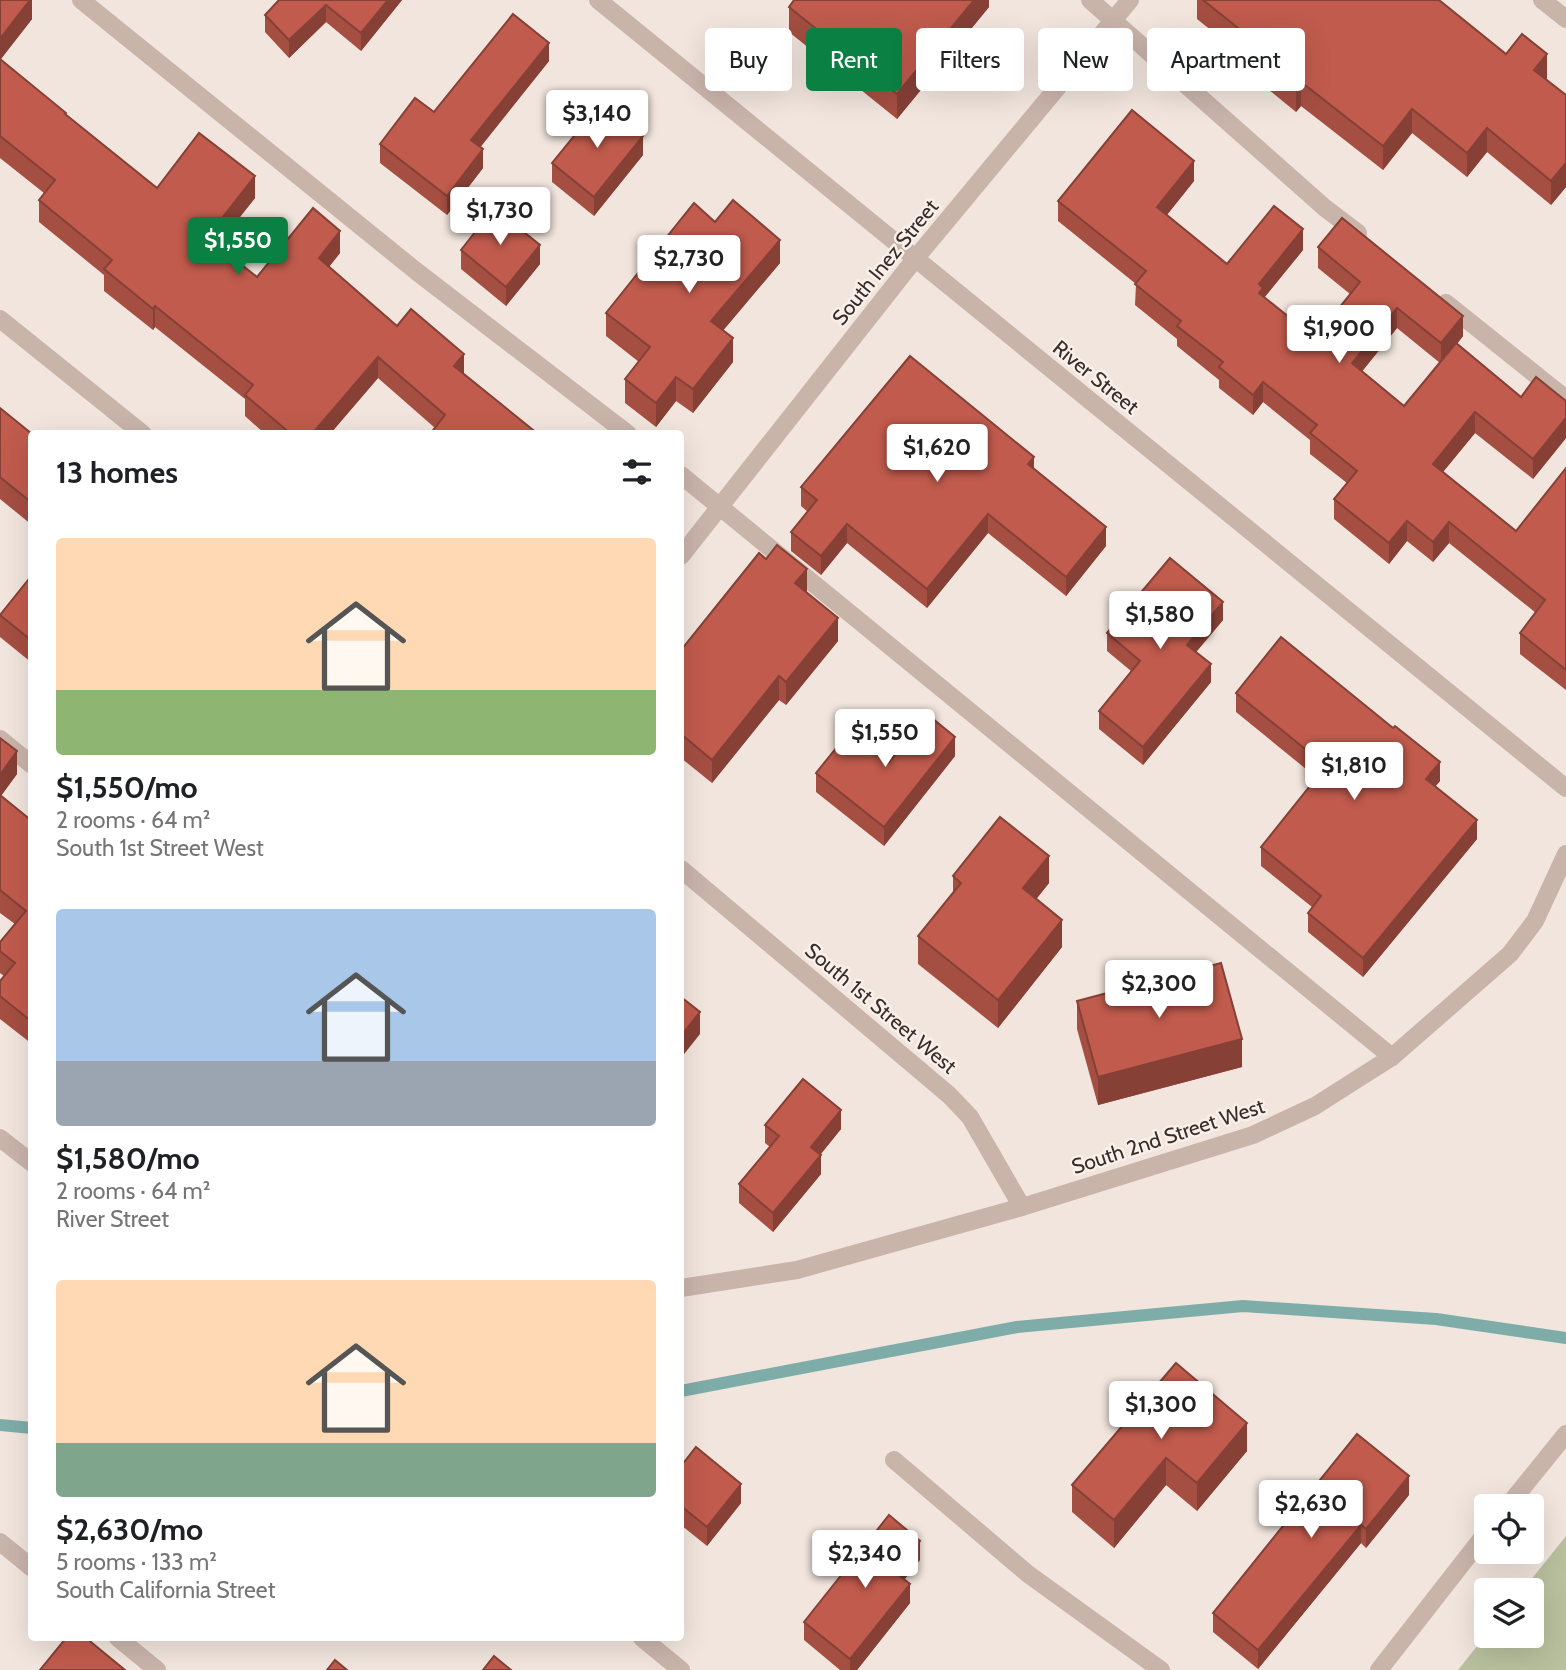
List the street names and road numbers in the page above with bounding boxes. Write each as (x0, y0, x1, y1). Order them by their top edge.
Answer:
street label: South Inez Street (827, 194, 943, 330)
street label: River Street (1048, 335, 1144, 419)
street label: South 1st Street West (800, 937, 962, 1079)
street label: South 2nd Street West (1068, 1093, 1268, 1179)

